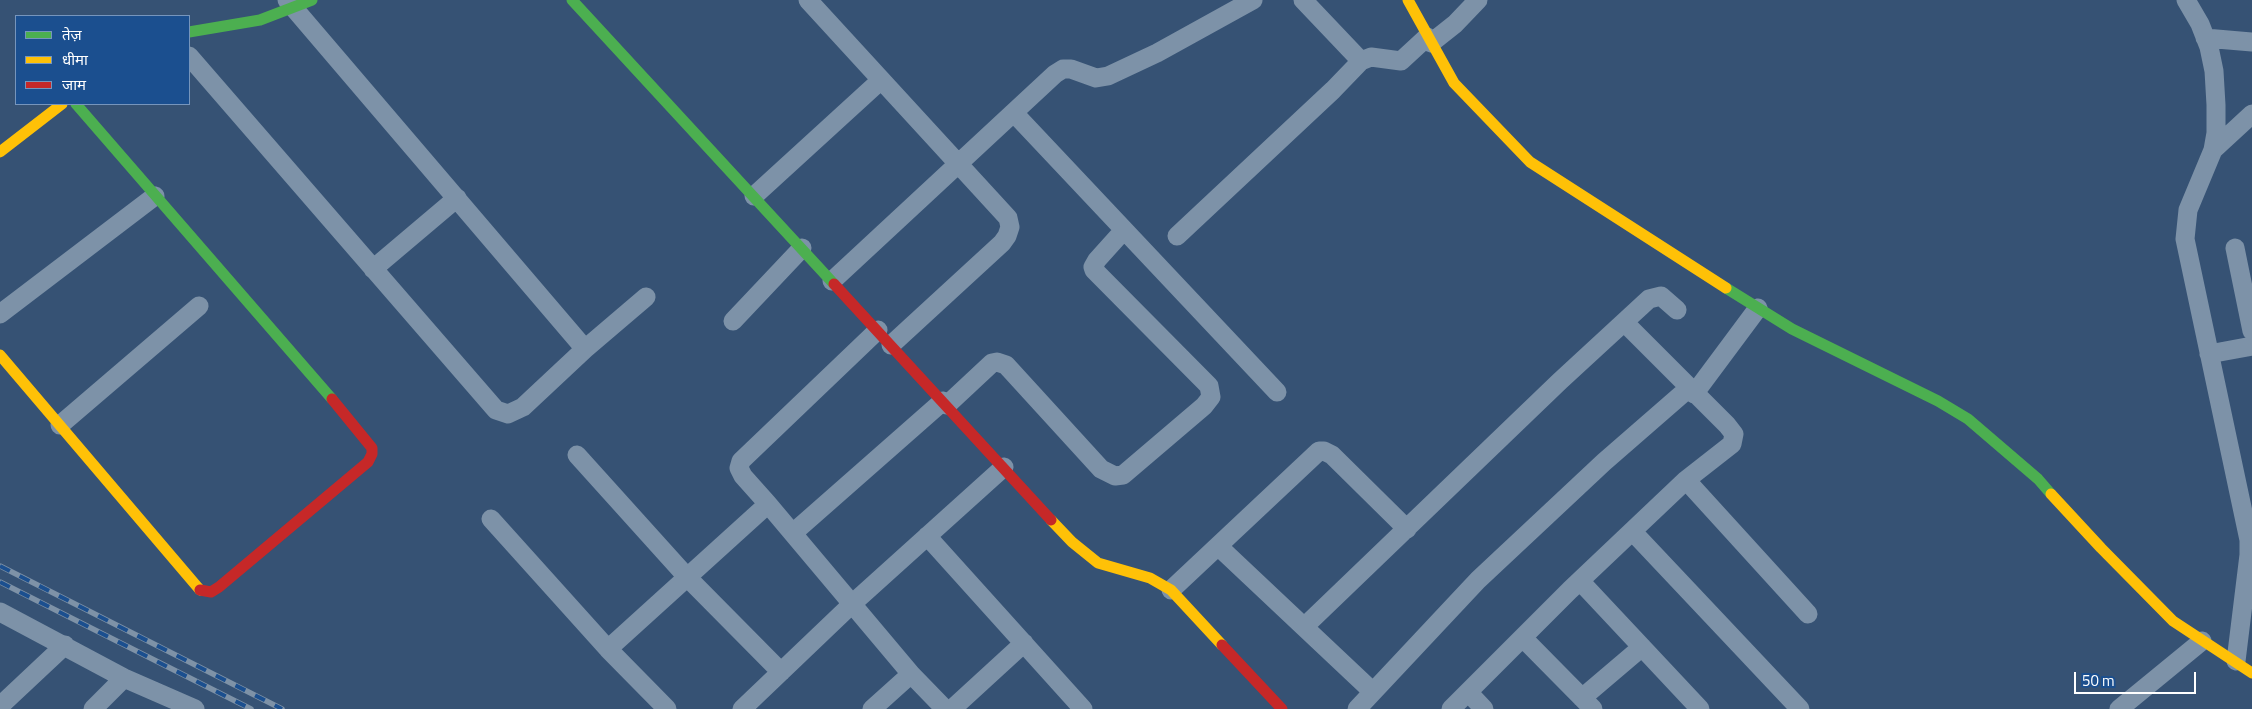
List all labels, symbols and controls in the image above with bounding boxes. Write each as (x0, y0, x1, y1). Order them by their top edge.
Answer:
legend (15, 15, 190, 105)
text: तेज़ (62, 23, 82, 46)
text: धीमा (62, 48, 88, 71)
text: जाम (62, 73, 86, 96)
scale bar (2077, 662, 2200, 694)
text: 50 m (2082, 669, 2115, 692)

